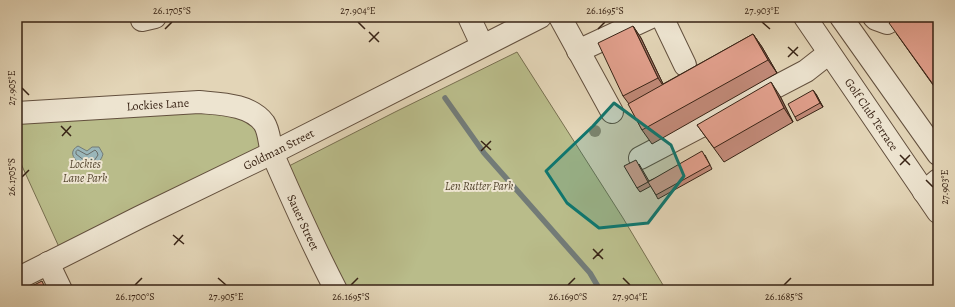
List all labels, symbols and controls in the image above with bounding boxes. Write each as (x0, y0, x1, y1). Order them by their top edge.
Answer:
text: 26.1705°S (153, 4, 191, 17)
text: 27.904°E (340, 4, 376, 17)
text: 26.1695°S (586, 4, 624, 17)
text: 27.903°E (745, 4, 780, 17)
text: 27.905°E (5, 70, 18, 106)
street label: Golf Club Terrace (841, 75, 902, 154)
street label: Lockies Lane (126, 95, 190, 114)
street label: Goldman Street (241, 125, 317, 174)
park label: Lockies Lane Park (63, 156, 108, 186)
text: 26.1705°S (5, 158, 18, 196)
text: 27.903°E (938, 169, 951, 204)
park label: Len Rutter Park (445, 178, 514, 194)
street label: Sauer Street (283, 192, 323, 253)
text: 26.1700°S (115, 290, 155, 303)
text: 27.905°E (208, 290, 244, 303)
text: 26.1695°S (332, 290, 370, 303)
text: 26.1690°S (549, 290, 587, 303)
text: 27.904°E (612, 290, 648, 303)
text: 26.1685°S (765, 290, 803, 303)

